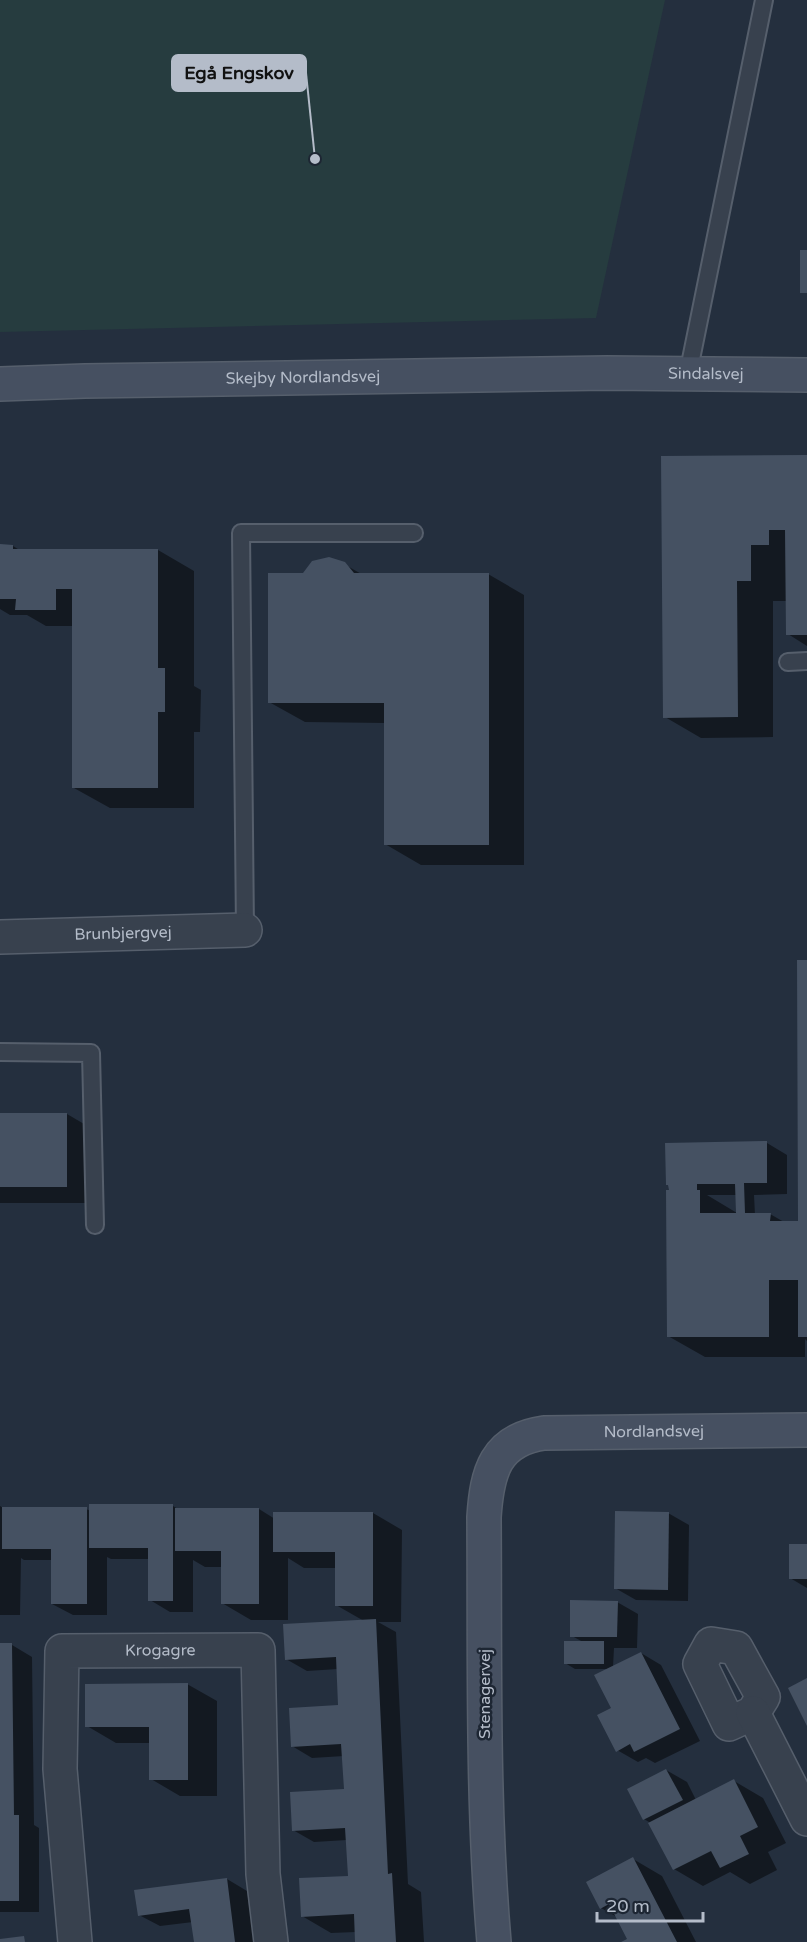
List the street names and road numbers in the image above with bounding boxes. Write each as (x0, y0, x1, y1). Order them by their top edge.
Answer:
street label: Sindalsvej (668, 364, 744, 384)
street label: Skejby Nordlandsvej (226, 366, 380, 389)
street label: Brunbjergvej (74, 922, 172, 945)
street label: Nordlandsvej (604, 1421, 704, 1442)
street label: Krogagre (125, 1640, 196, 1661)
street label: Stenagervej (475, 1649, 495, 1739)

